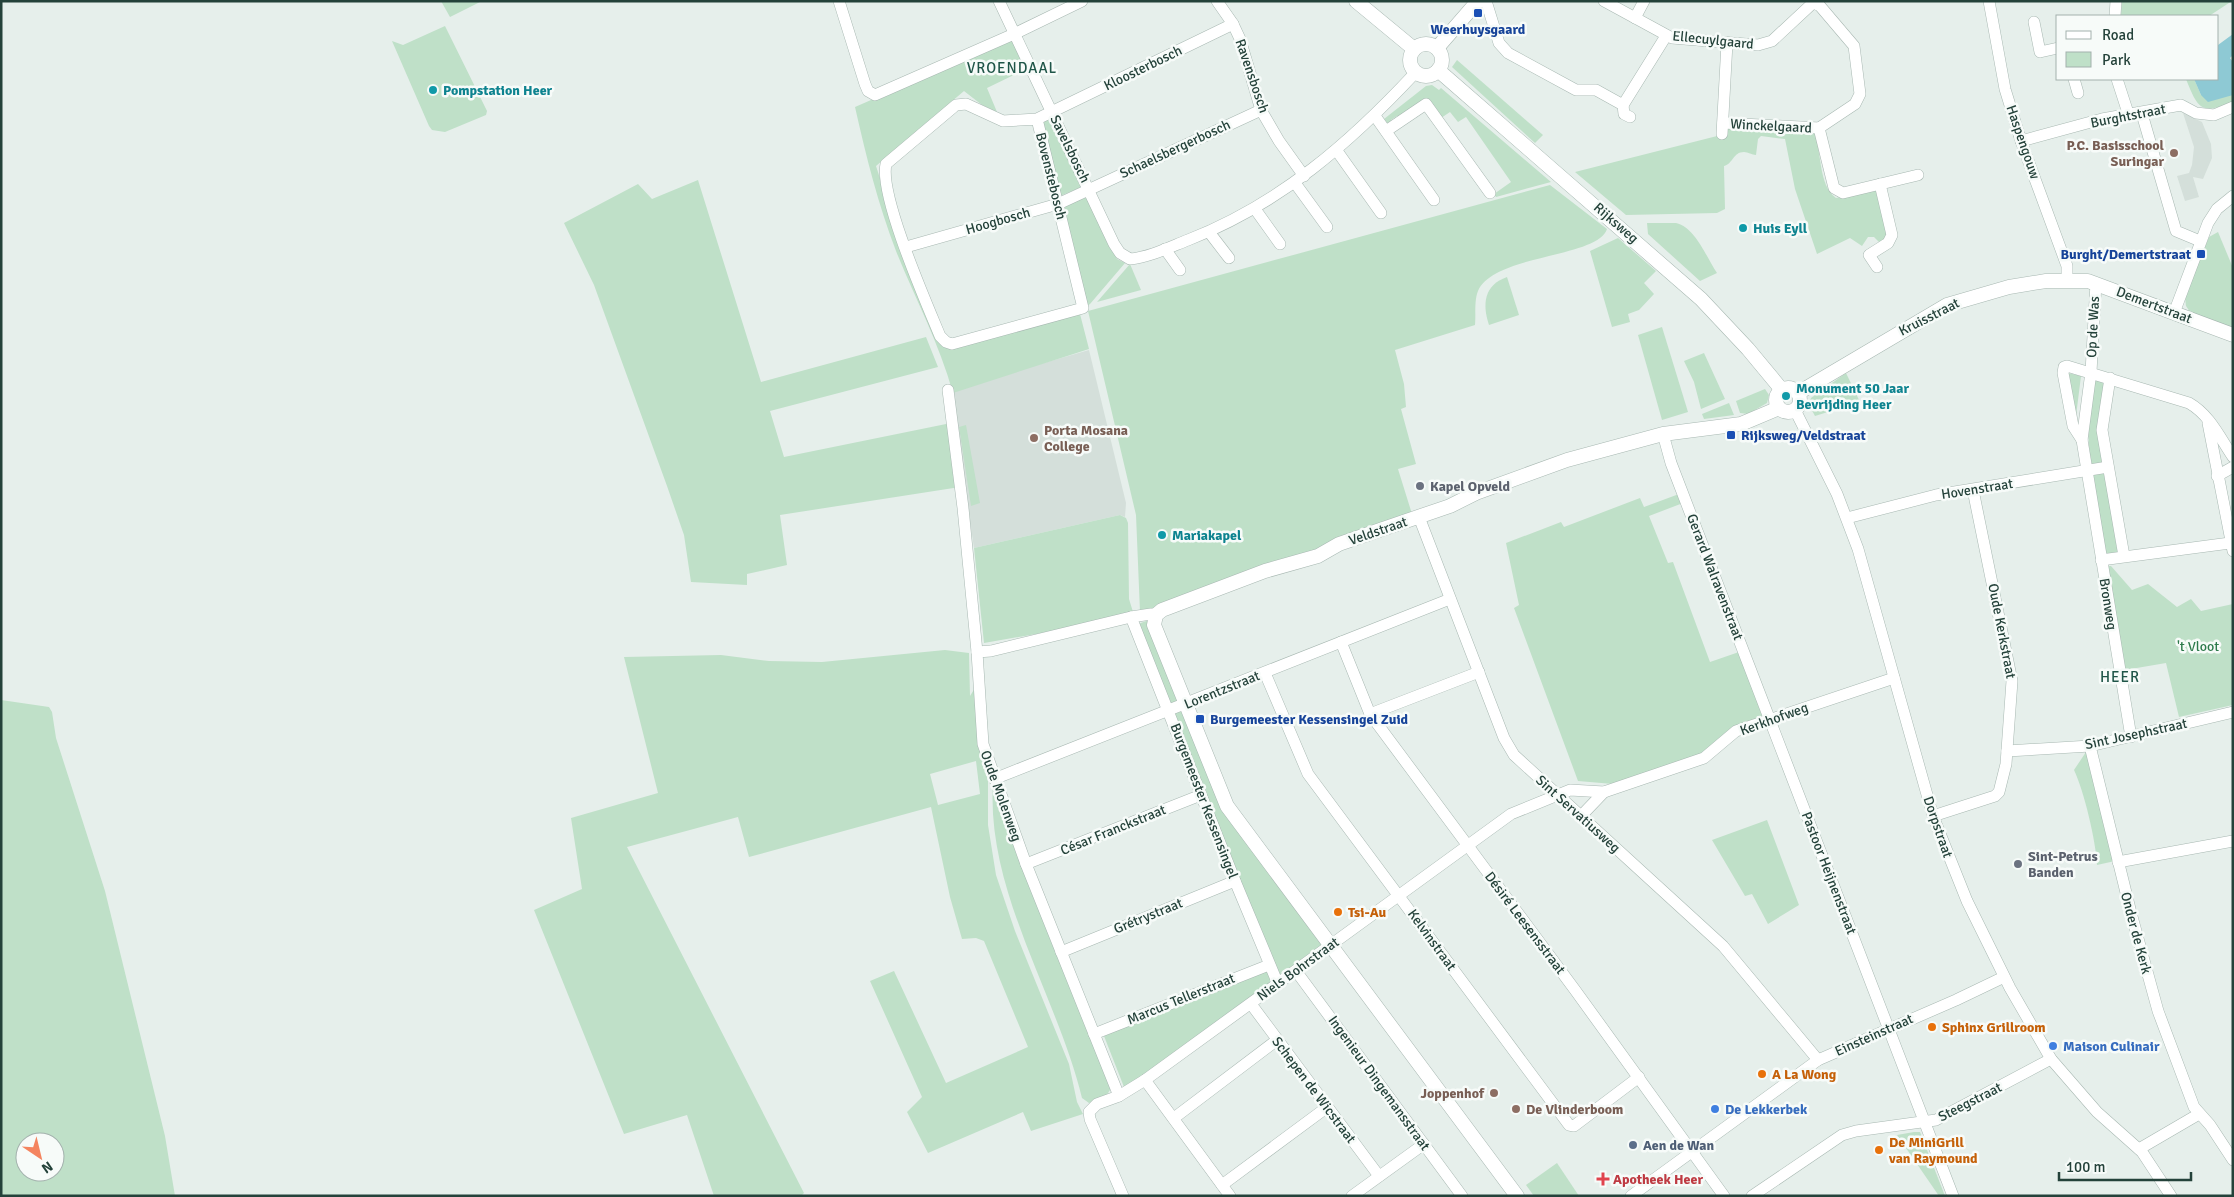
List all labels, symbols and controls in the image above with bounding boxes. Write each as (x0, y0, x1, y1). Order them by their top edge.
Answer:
marker: Weerhuysgaard (1472, 7, 1484, 19)
legend (2056, 15, 2219, 80)
place label: Weerhuysgaard (1431, 21, 1526, 38)
text: Road (2102, 26, 2134, 44)
street label: Ellecuylgaard (1671, 27, 1755, 53)
street label: Ravensbosch (1231, 37, 1273, 115)
street label: Kloosterbosch (1101, 42, 1185, 94)
text: Park (2102, 51, 2131, 69)
district label: VROENDAAL (967, 59, 1057, 77)
place label: Pompstation Heer (443, 82, 553, 99)
marker: Pompstation Heer (427, 84, 439, 96)
street label: Burghtstraat (2089, 100, 2167, 132)
street label: Haspengouw (2002, 103, 2044, 181)
street label: Savelsbosch (1046, 112, 1094, 186)
street label: Winckelgaard (1730, 115, 1812, 137)
street label: Schaelsbergerbosch (1117, 116, 1233, 182)
street label: Bovenstebosch (1032, 131, 1070, 221)
place label: P.C. Basisschool Suringar (2066, 137, 2165, 170)
marker: P.C. Basisschool Suringar (2168, 147, 2180, 159)
street label: Rijksweg (1590, 199, 1642, 247)
street label: Hoogbosch (964, 204, 1032, 238)
place label: Huis Eyll (1753, 220, 1808, 237)
marker: Huis Eyll (1737, 222, 1749, 234)
place label: Burght/Demertstraat (2060, 246, 2192, 263)
marker: Burght/Demertstraat (2195, 248, 2207, 260)
street label: Demertstraat (2114, 283, 2194, 327)
street label: Kruisstraat (1896, 294, 1962, 340)
street label: Op de Was (2083, 296, 2103, 358)
place label: Monument 50 Jaar Bevrijding Heer (1796, 380, 1909, 413)
marker: Monument 50 Jaar Bevrijding Heer (1780, 390, 1792, 402)
place label: Porta Mosana College (1044, 422, 1128, 455)
place label: Rijksweg/Veldstraat (1741, 427, 1867, 444)
marker: Rijksweg/Veldstraat (1725, 429, 1737, 441)
marker: Porta Mosana College (1028, 432, 1040, 444)
street label: Hovenstraat (1940, 475, 2014, 503)
place label: Kapel Opveld (1430, 478, 1510, 495)
marker: Kapel Opveld (1414, 480, 1426, 492)
street label: Gerard Walravenstraat (1683, 511, 1747, 643)
street label: Veldstraat (1346, 513, 1410, 549)
place label: Mariakapel (1172, 527, 1242, 544)
marker: Mariakapel (1156, 529, 1168, 541)
street label: Bronweg (2096, 577, 2120, 631)
street label: Oude Kerkstraat (1984, 582, 2020, 680)
park label: 't Vloot (2177, 638, 2219, 655)
street label: Lorentzstraat (1182, 667, 1262, 713)
district label: HEER (2100, 668, 2140, 686)
street label: Kerkhofweg (1737, 699, 1811, 739)
place label: Burgemeester Kessensingel Zuid (1210, 711, 1409, 728)
marker: Burgemeester Kessensingel Zuid (1194, 713, 1206, 725)
street label: Sint Josephstraat (2083, 715, 2189, 753)
street label: Burgemeester Kessensingel (1167, 721, 1241, 881)
street label: Oude Molenweg (977, 748, 1025, 844)
street label: Sint Servatiusweg (1532, 772, 1624, 856)
street label: Dorpstraat (1920, 794, 1956, 860)
street label: César Franckstraat (1058, 801, 1168, 859)
street label: Pastoor Heijnenstraat (1798, 809, 1860, 937)
place label: Sint-Petrus Banden (2028, 848, 2098, 881)
marker: Sint-Petrus Banden (2012, 858, 2024, 870)
street label: Désiré Leesensstraat (1481, 868, 1569, 978)
street label: Onder de Kerk (2117, 890, 2155, 976)
street label: Grétrystraat (1111, 894, 1185, 938)
place label: Tsi-Au (1348, 904, 1386, 921)
marker: Tsi-Au (1332, 906, 1344, 918)
street label: Kelvinstraat (1404, 906, 1460, 974)
street label: Niels Bohrstraat (1254, 934, 1342, 1004)
street label: Marcus Tellerstraat (1125, 970, 1237, 1028)
street label: Einsteinstraat (1832, 1010, 1916, 1060)
street label: Ingenieur Dingemansstraat (1324, 1012, 1434, 1154)
place label: Sphinx Grillroom (1942, 1019, 2046, 1036)
marker: Sphinx Grillroom (1926, 1021, 1938, 1033)
street label: Schepen de Wicstraat (1268, 1033, 1360, 1147)
place label: Maison Culinair (2063, 1038, 2160, 1055)
marker: Maison Culinair (2047, 1040, 2059, 1052)
place label: A La Wong (1772, 1066, 1837, 1083)
marker: A La Wong (1756, 1068, 1768, 1080)
street label: Steegstraat (1935, 1079, 2005, 1125)
place label: Joppenhof (1420, 1085, 1485, 1102)
marker: Joppenhof (1488, 1087, 1500, 1099)
place label: De Vlinderboom (1526, 1101, 1623, 1118)
place label: De Lekkerbek (1725, 1101, 1808, 1118)
marker: De Vlinderboom (1510, 1103, 1522, 1115)
marker: De Lekkerbek (1709, 1103, 1721, 1115)
north arrow (15, 1132, 65, 1182)
place label: De MiniGrill van Raymound (1888, 1134, 1978, 1167)
place label: Aen de Wan (1643, 1137, 1714, 1154)
marker: Aen de Wan (1627, 1139, 1639, 1151)
marker: De MiniGrill van Raymound (1873, 1144, 1885, 1156)
scale bar (2059, 1150, 2192, 1182)
text: N (38, 1157, 56, 1177)
text: 100 m (2066, 1158, 2106, 1176)
place label: Apotheek Heer (1613, 1171, 1703, 1188)
marker: Apotheek Heer (1597, 1173, 1609, 1185)

